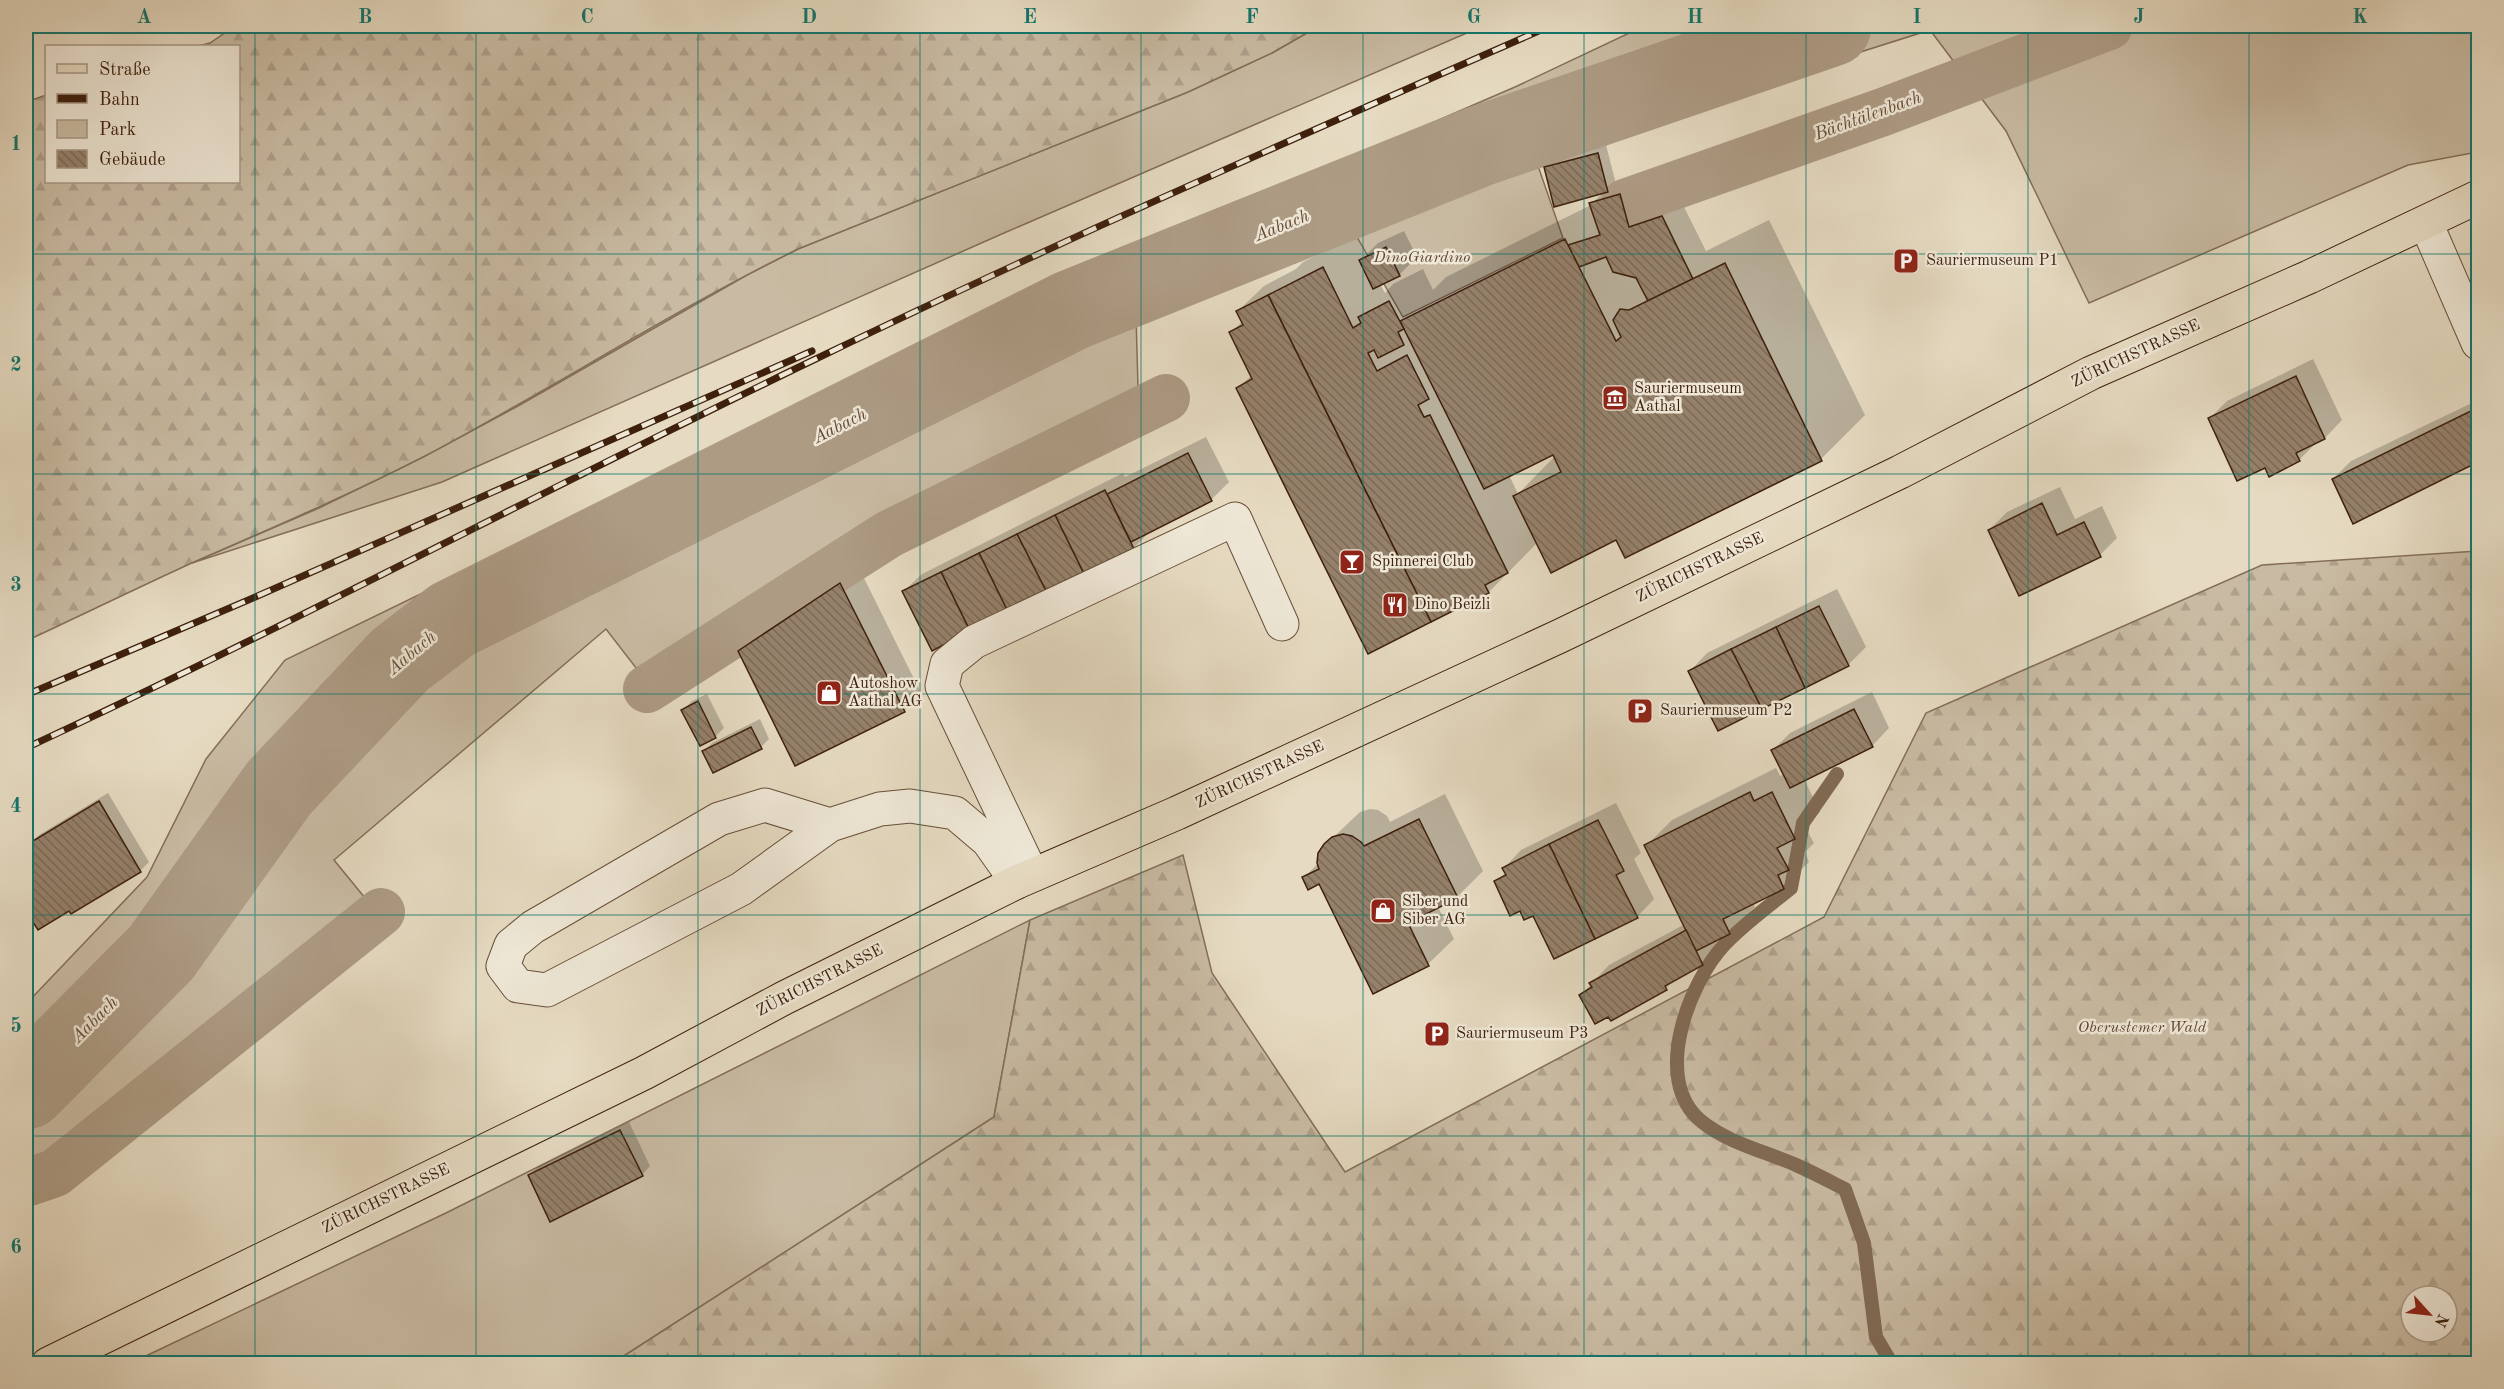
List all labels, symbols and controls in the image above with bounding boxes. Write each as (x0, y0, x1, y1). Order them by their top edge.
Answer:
text: A (136, 8, 152, 28)
text: B (358, 8, 372, 28)
text: C (580, 8, 594, 28)
text: D (801, 8, 817, 28)
text: E (1023, 8, 1037, 28)
text: F (1245, 8, 1259, 28)
text: G (1467, 8, 1481, 28)
text: H (1687, 8, 1703, 28)
text: I (1913, 8, 1921, 28)
text: J (2134, 8, 2145, 28)
text: K (2352, 8, 2368, 28)
legend (45, 45, 240, 183)
text: Straße (99, 61, 150, 79)
water label: Bächtälenbach (1811, 88, 1924, 144)
text: Bahn (99, 91, 140, 109)
text: Park (99, 121, 136, 139)
text: 1 (10, 135, 22, 155)
text: Gebäude (99, 151, 166, 169)
water label: Aabach (1251, 207, 1312, 245)
parking icon: Sauriermuseum P1 (1891, 246, 1921, 276)
park label: DinoGiardino (1373, 250, 1470, 266)
place label: Sauriermuseum P1 (1926, 253, 2059, 269)
street label: ZÜRICHSTRASSE (2068, 314, 2203, 391)
text: 2 (10, 356, 22, 376)
place label: Sauriermuseum Aathal (1634, 381, 1742, 415)
museum icon: Sauriermuseum Aathal (1600, 383, 1630, 413)
water label: Aabach (810, 405, 870, 447)
street label: ZÜRICHSTRASSE (1632, 527, 1766, 606)
bar icon: Spinnerei Club (1337, 547, 1367, 577)
place label: Spinnerei Club (1372, 554, 1474, 570)
text: 3 (10, 576, 22, 596)
restaurant icon: Dino Beizli (1380, 590, 1410, 620)
place label: Dino Beizli (1414, 597, 1490, 613)
water label: Aabach (384, 628, 440, 679)
place label: Autoshow Aathal AG (848, 676, 923, 710)
shop icon: Autoshow Aathal AG (814, 678, 844, 708)
parking icon: Sauriermuseum P2 (1625, 696, 1655, 726)
place label: Sauriermuseum P2 (1660, 703, 1793, 719)
street label: ZÜRICHSTRASSE (1192, 735, 1327, 812)
text: 4 (10, 797, 22, 817)
place label: Siber und Siber AG (1402, 894, 1468, 928)
shop icon: Siber und Siber AG (1368, 896, 1398, 926)
street label: ZÜRICHSTRASSE (752, 939, 886, 1020)
water label: Aabach (68, 993, 122, 1047)
text: 5 (10, 1016, 22, 1037)
parking icon: Sauriermuseum P3 (1422, 1019, 1452, 1049)
park label: Oberustemer Wald (2078, 1020, 2207, 1036)
place label: Sauriermuseum P3 (1456, 1026, 1589, 1042)
street label: ZÜRICHSTRASSE (318, 1158, 452, 1237)
text: 6 (10, 1238, 22, 1258)
north arrow (2399, 1284, 2459, 1344)
text: N (2430, 1311, 2450, 1330)

